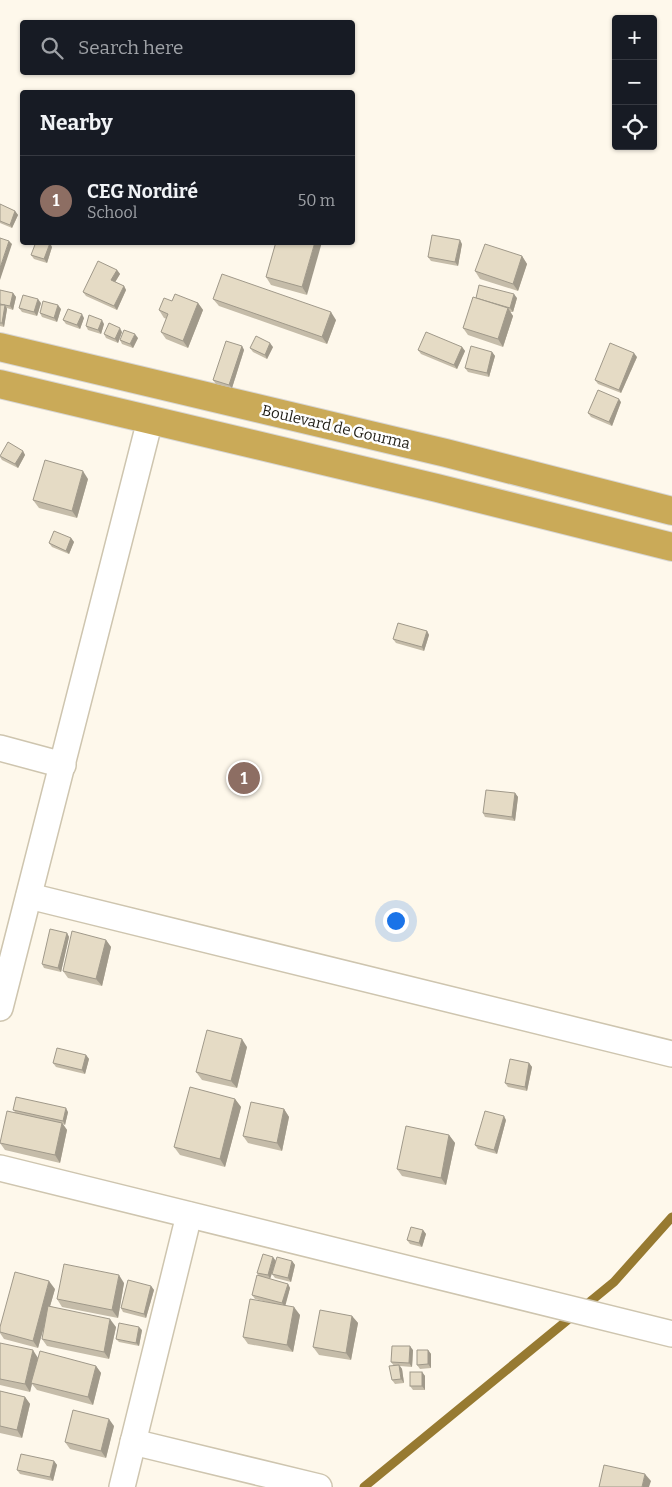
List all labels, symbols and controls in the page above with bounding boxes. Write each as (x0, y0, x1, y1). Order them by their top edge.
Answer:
map controls (612, 15, 657, 150)
button: + (612, 15, 657, 60)
search box (20, 20, 355, 75)
icon: search (38, 34, 66, 62)
text: Search here (78, 36, 183, 59)
button: − (612, 60, 657, 105)
button: locate (612, 105, 657, 150)
text: Nearby (40, 110, 113, 136)
text: CEG Nordiré (87, 180, 198, 203)
text: 1 (53, 191, 59, 210)
text: 50 m (298, 191, 335, 210)
text: School (87, 203, 137, 222)
street label: Boulevard de Gourma (260, 401, 412, 453)
pin: 1 (228, 759, 260, 797)
your location (383, 908, 409, 934)

